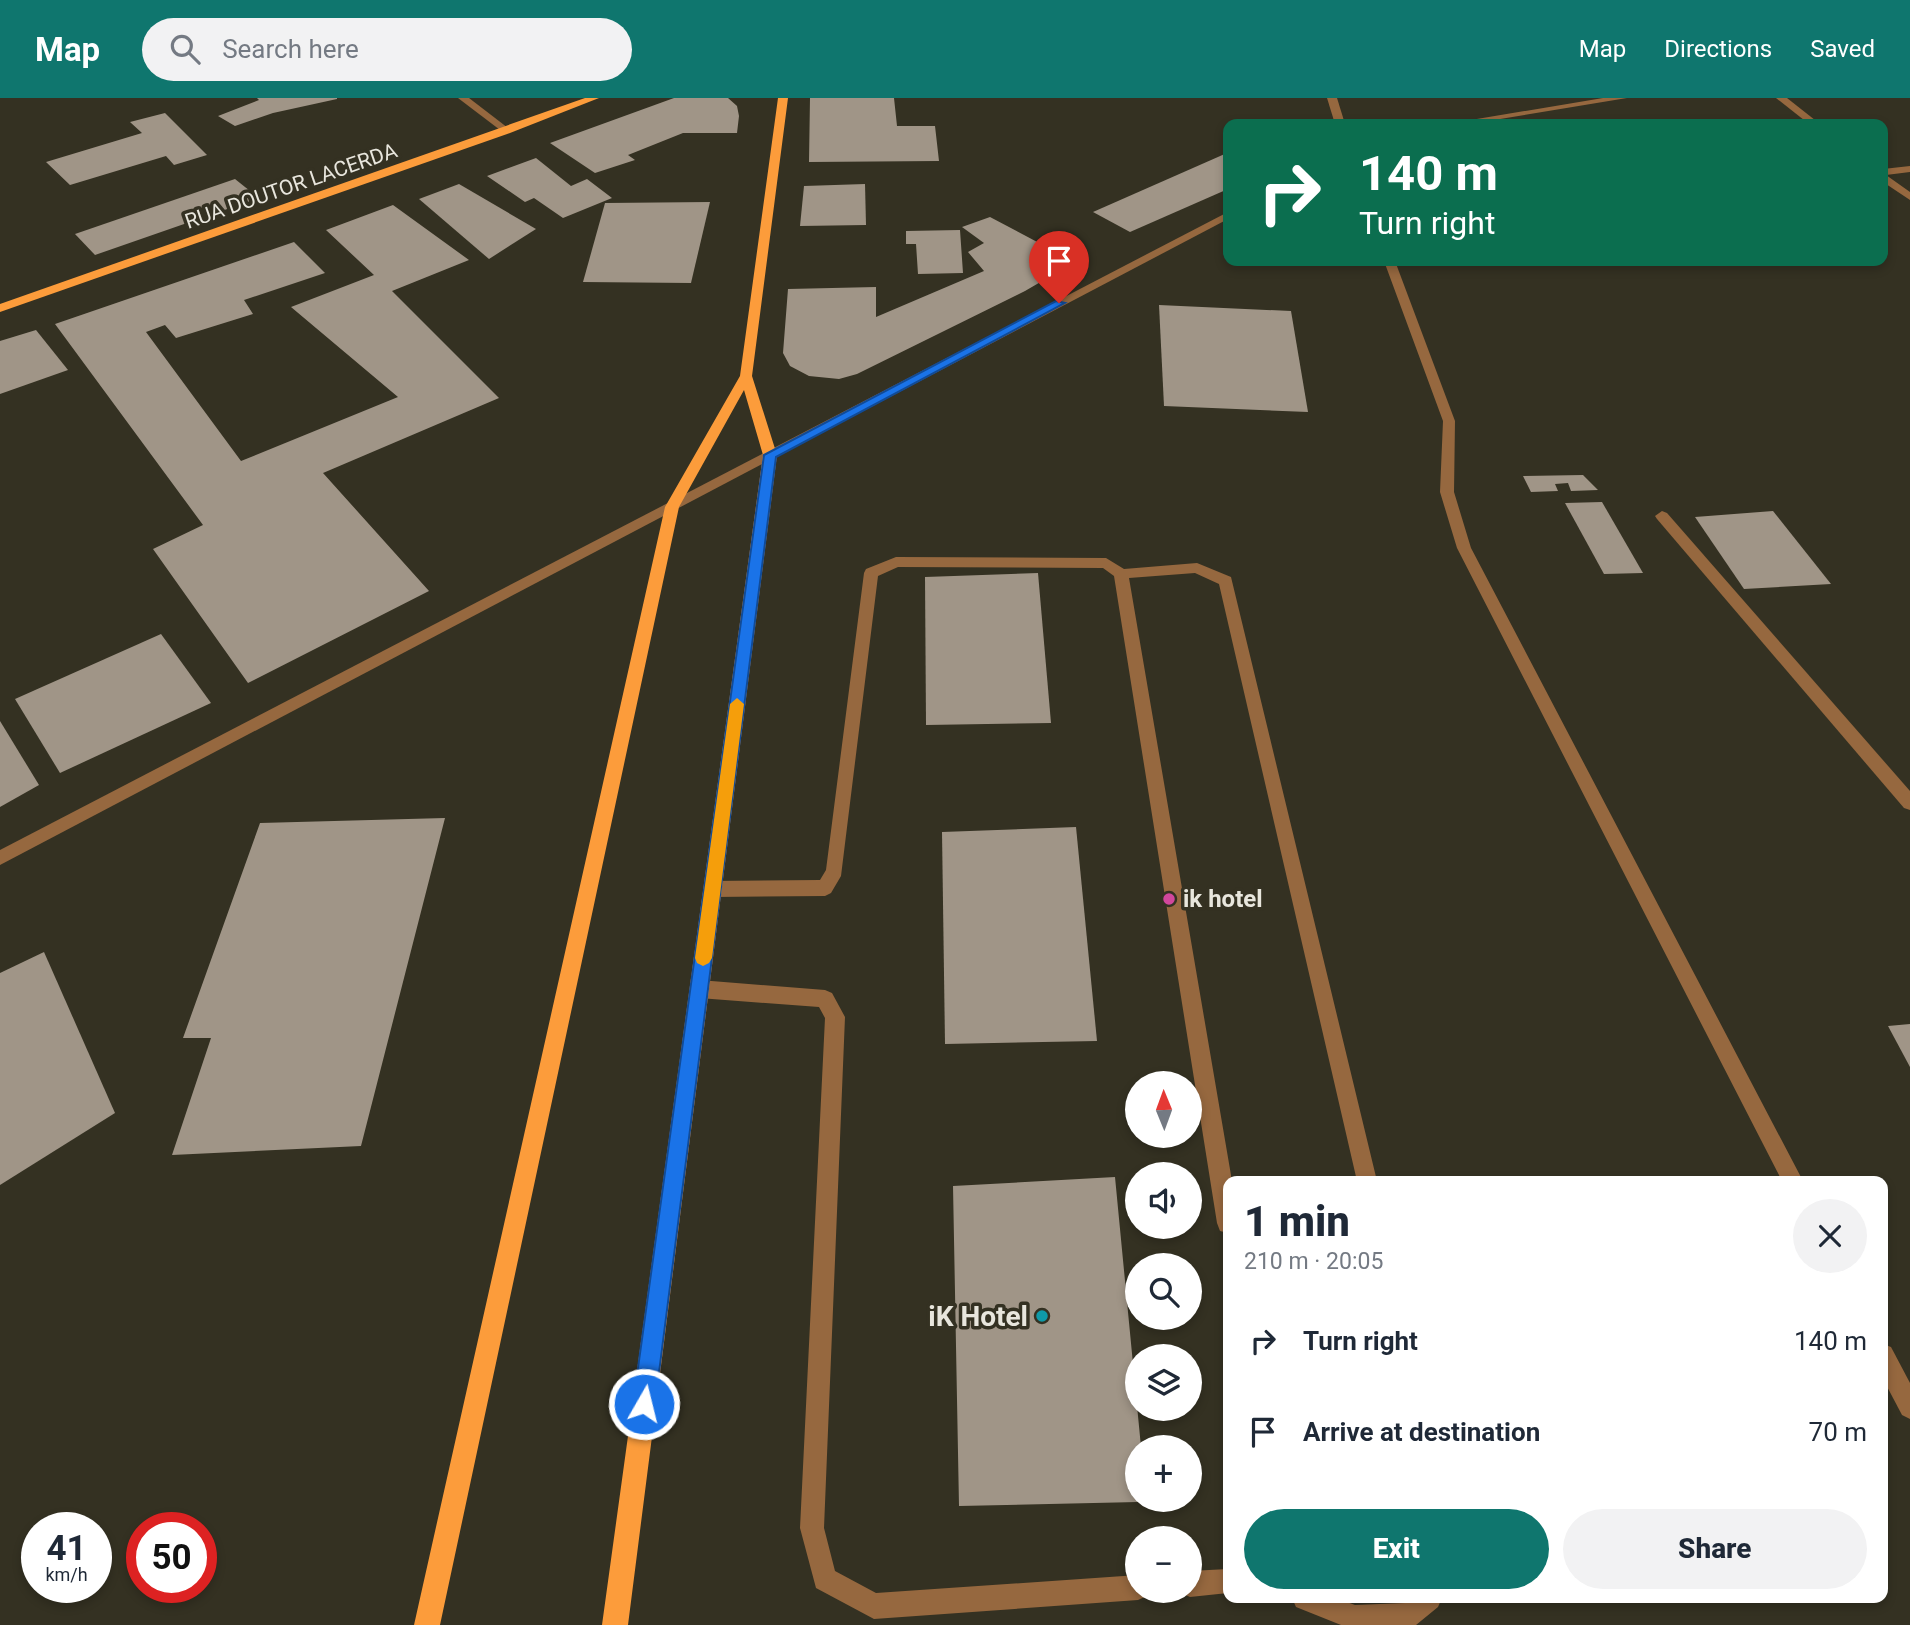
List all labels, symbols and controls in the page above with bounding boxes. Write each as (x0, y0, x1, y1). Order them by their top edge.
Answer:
search box (142, 18, 632, 81)
text: Map (35, 30, 100, 69)
icon: search (166, 30, 204, 68)
text: Search here (222, 34, 359, 64)
text: Map (1579, 35, 1626, 63)
text: Directions (1664, 35, 1772, 63)
text: Saved (1810, 35, 1875, 63)
street label: RUA DOUTOR LACERDA (182, 138, 401, 234)
text: 140 m (1359, 145, 1498, 202)
icon: right (1244, 147, 1335, 238)
text: Turn right (1359, 204, 1495, 242)
pin (1029, 231, 1089, 303)
icon: arrive (1040, 242, 1078, 280)
place label: ik hotel (1183, 885, 1263, 913)
marker: ik hotel (1161, 891, 1177, 907)
north arrow (1125, 1071, 1202, 1148)
map controls (1125, 1071, 1202, 1603)
button: sound (1125, 1162, 1202, 1239)
text: 1 min (1244, 1197, 1350, 1246)
button: close (1793, 1199, 1867, 1273)
text: 210 m · 20:05 (1244, 1248, 1383, 1275)
button: search (1125, 1253, 1202, 1330)
place label: iK Hotel (928, 1300, 1028, 1333)
marker: iK Hotel (1034, 1308, 1050, 1324)
icon: right (1244, 1322, 1282, 1360)
text: Turn right (1303, 1326, 1418, 1356)
text: 140 m (1794, 1326, 1867, 1356)
button: layers (1125, 1344, 1202, 1421)
position arrow (607, 1367, 681, 1441)
icon: arrive (1244, 1413, 1282, 1451)
text: Arrive at destination (1303, 1417, 1540, 1447)
text: 70 m (1809, 1417, 1867, 1447)
button: + (1125, 1435, 1202, 1512)
button: Exit (1244, 1509, 1549, 1589)
button: Share (1563, 1509, 1867, 1589)
speed limit sign: 50 (126, 1512, 217, 1603)
button: − (1125, 1526, 1202, 1603)
text: 41 (46, 1528, 87, 1569)
text: km/h (45, 1564, 88, 1585)

